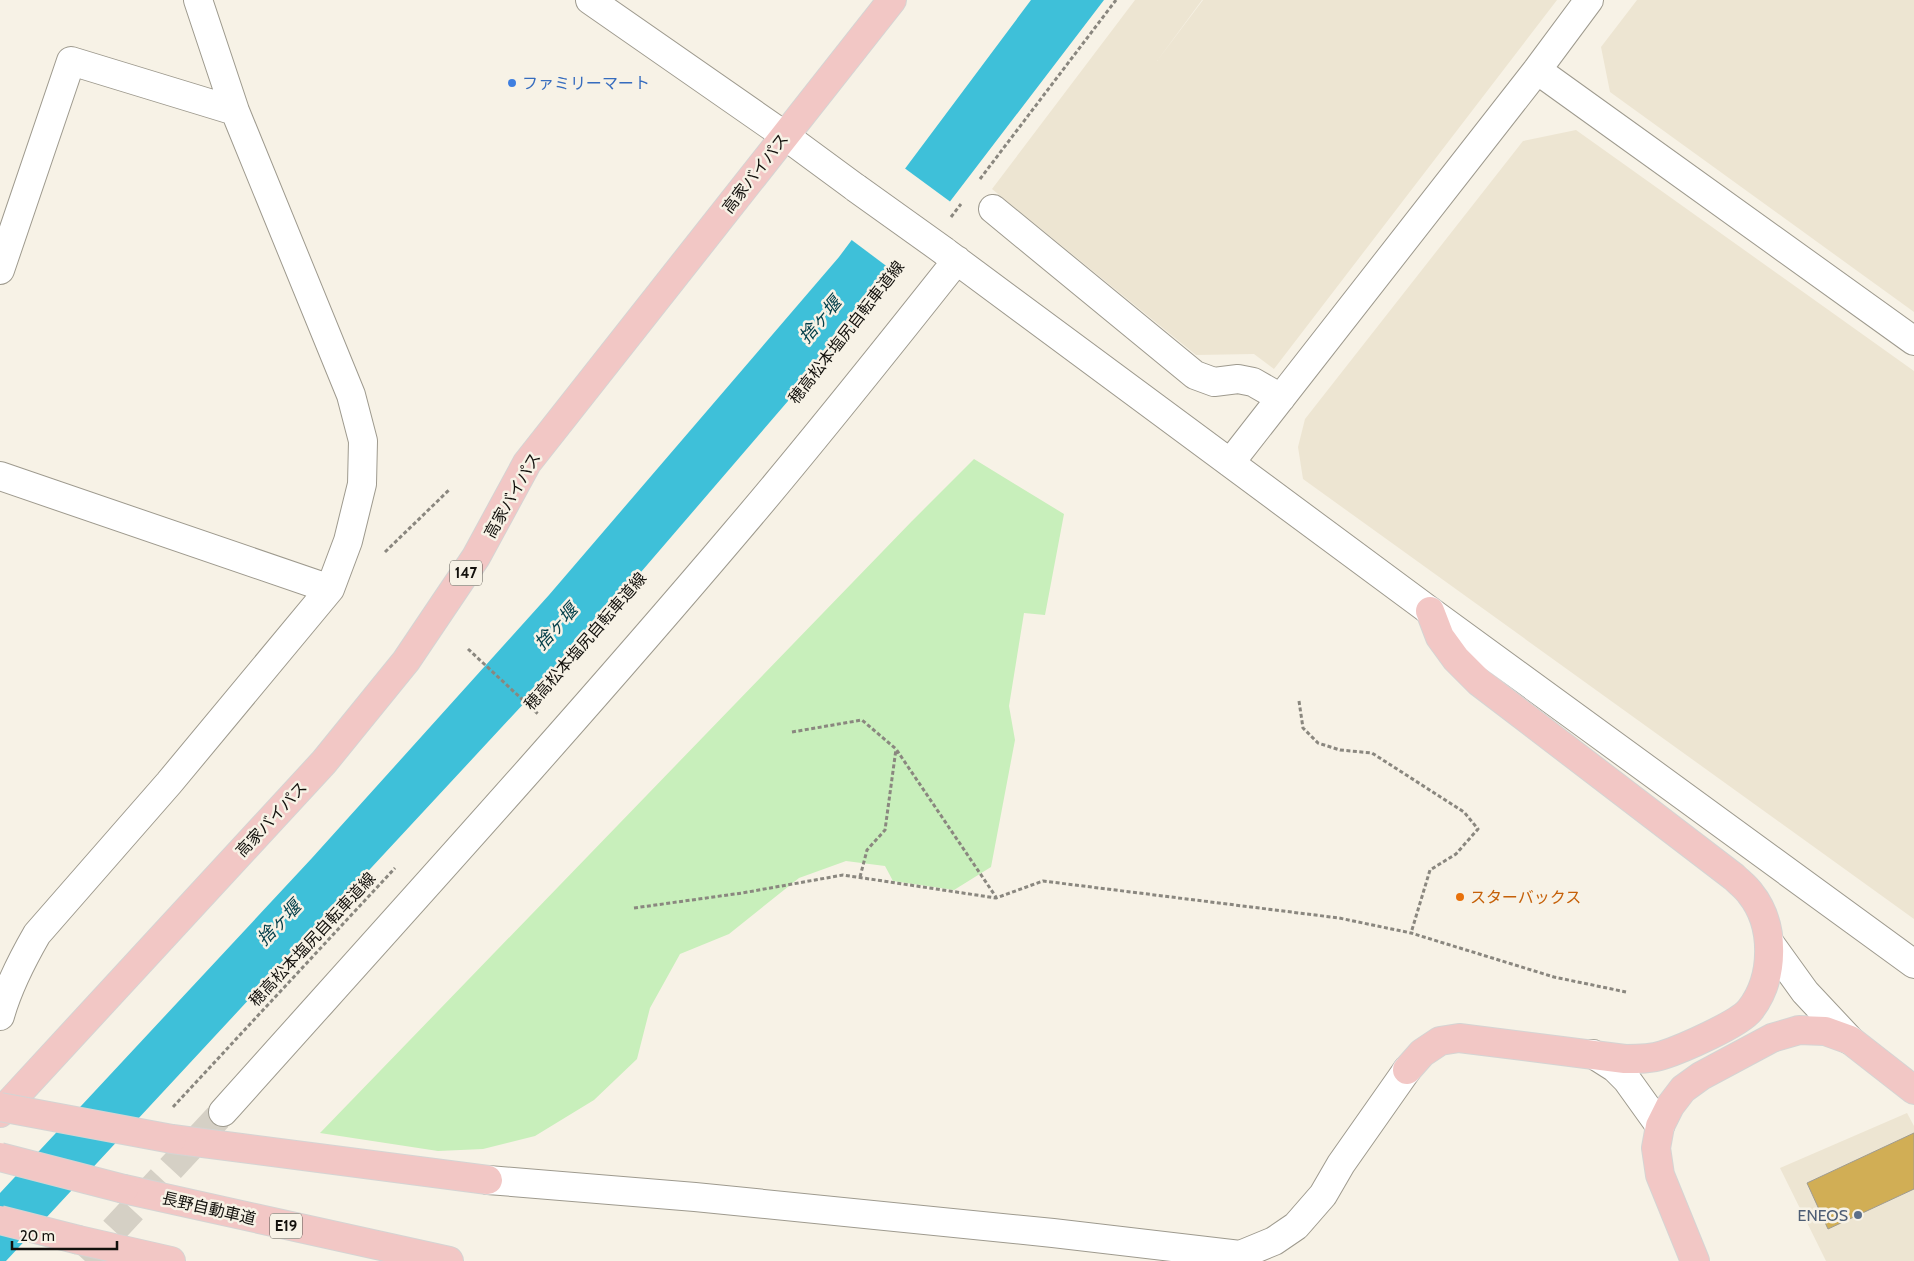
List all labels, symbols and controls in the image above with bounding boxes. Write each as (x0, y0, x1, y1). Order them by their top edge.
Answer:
place label: ファミリーマート (522, 74, 650, 93)
marker: ファミリーマート (506, 77, 518, 89)
street label: 高家バイパス (718, 130, 792, 217)
street label: 穂高松本塩尻自転車道線 (785, 257, 908, 408)
water label: 捨ヶ堰 (794, 290, 848, 348)
street label: 高家バイパス (480, 449, 545, 541)
road number: 147 (450, 560, 482, 586)
street label: 穂高松本塩尻自転車道線 (520, 569, 650, 714)
water label: 捨ヶ堰 (530, 597, 584, 654)
street label: 高家バイパス (232, 778, 311, 861)
street label: 穂高松本塩尻自転車道線 (245, 868, 379, 1010)
place label: スターバックス (1470, 888, 1581, 907)
marker: スターバックス (1454, 891, 1466, 903)
water label: 捨ヶ堰 (252, 894, 308, 950)
street label: 長野自動車道 (160, 1188, 258, 1229)
place label: ENEOS (1798, 1206, 1848, 1225)
marker: ENEOS (1852, 1209, 1864, 1221)
road number: E19 (270, 1214, 302, 1238)
scale bar (12, 1218, 118, 1250)
text: 20 m (20, 1227, 55, 1245)

